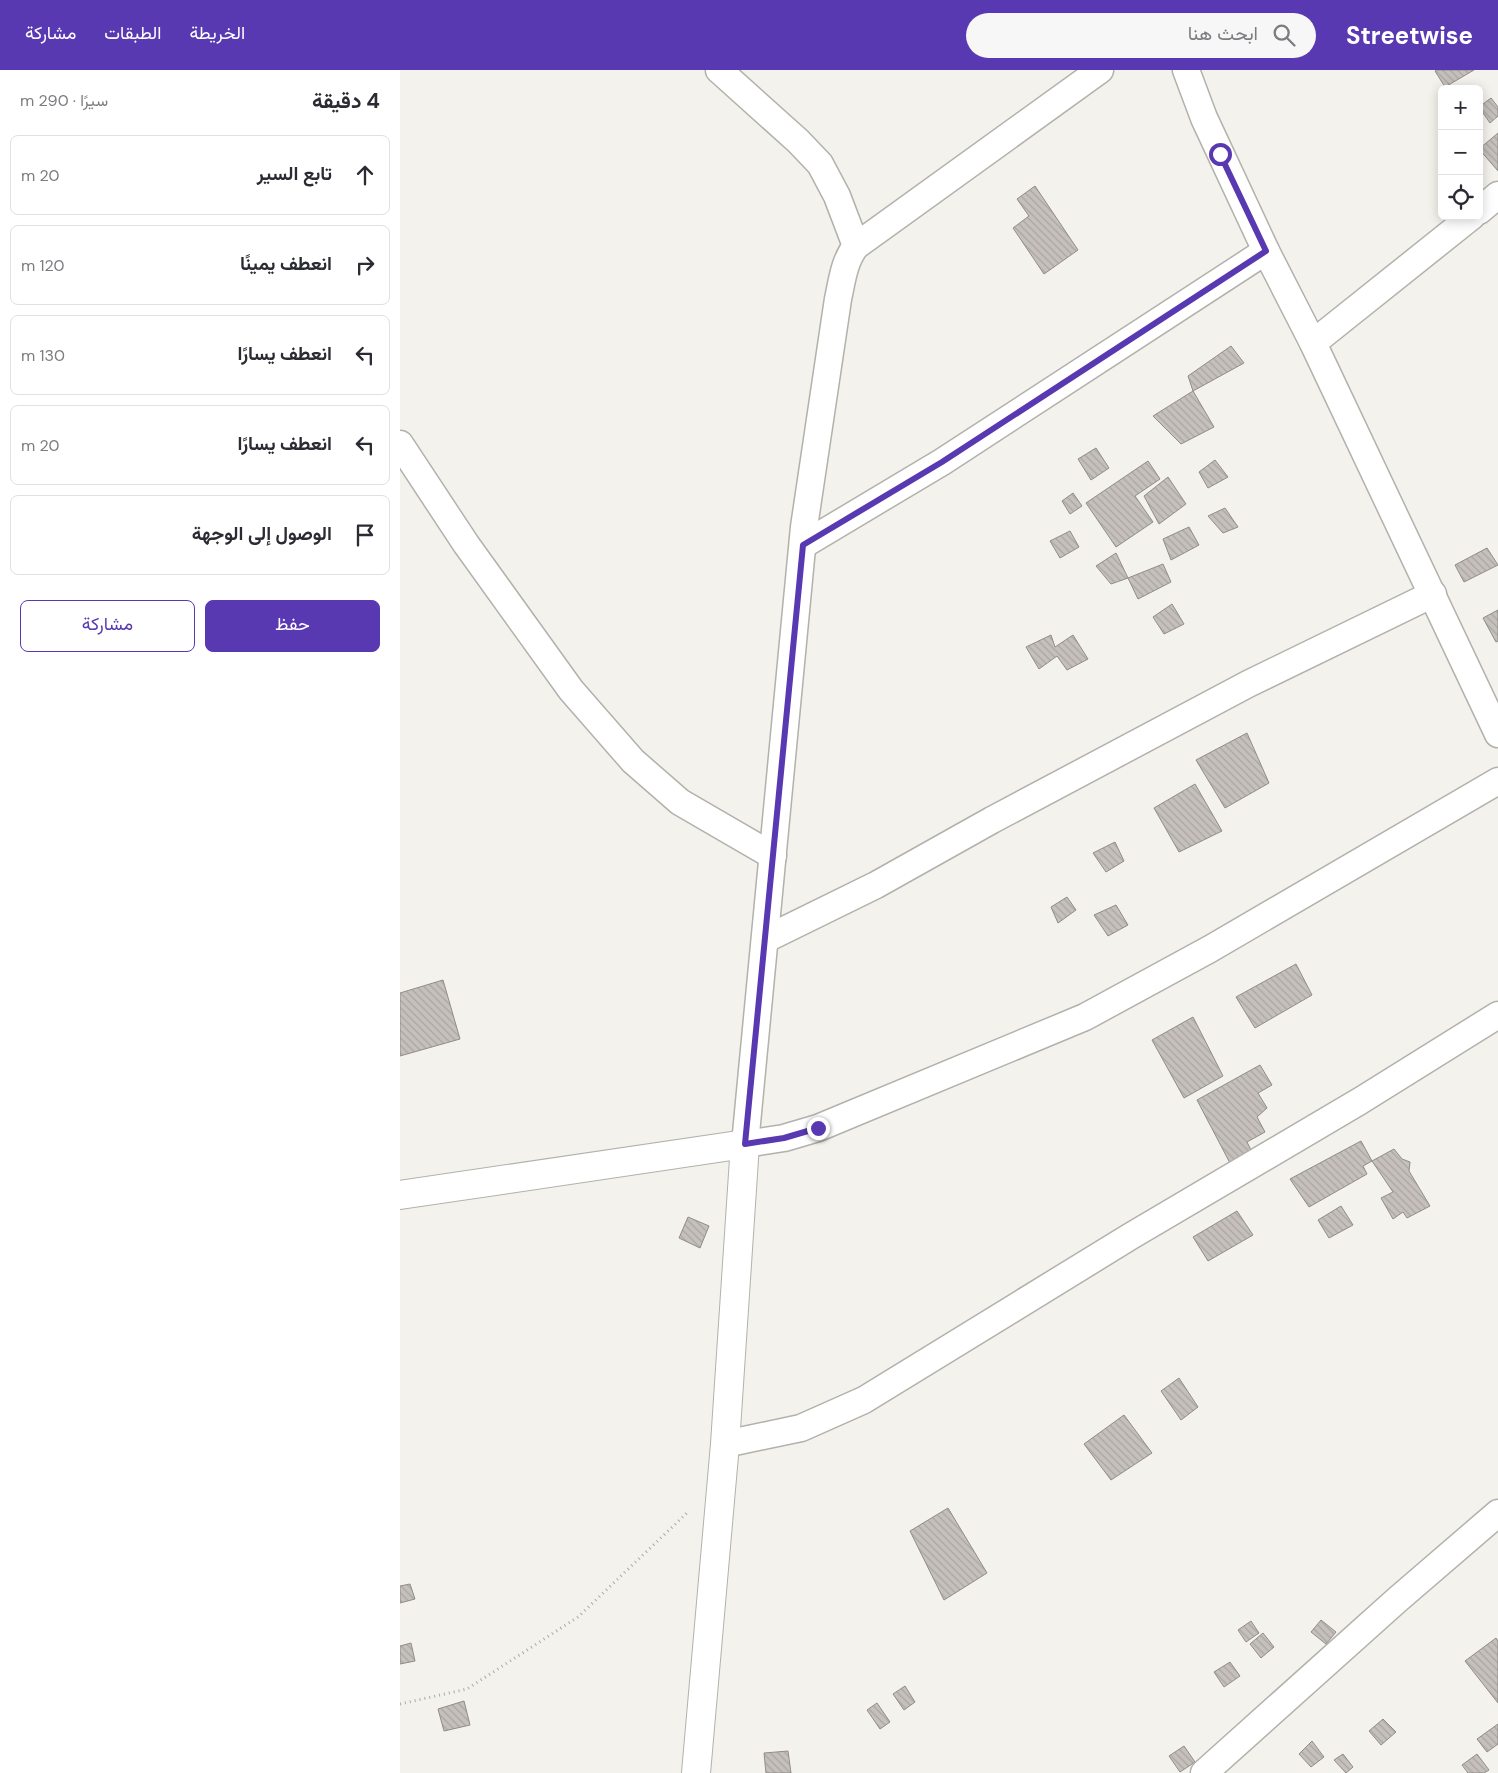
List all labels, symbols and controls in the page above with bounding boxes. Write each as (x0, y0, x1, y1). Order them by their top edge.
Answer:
search box (966, 13, 1316, 58)
text: Streetwise (1346, 20, 1473, 51)
text: مشاركة (25, 21, 76, 45)
text: الطبقات (104, 21, 161, 45)
text: الخريطة (189, 21, 245, 45)
text: ابحث هنا (1188, 21, 1258, 46)
icon: search (1270, 21, 1298, 49)
map controls (1438, 85, 1483, 220)
button: + (1438, 85, 1483, 130)
text: 4 دقيقة (312, 87, 380, 115)
text: سيرًا · 290 m (20, 90, 108, 111)
button: − (1438, 130, 1483, 175)
route start (1209, 143, 1232, 166)
text: تابع السير (257, 161, 332, 186)
icon: ahead (351, 161, 379, 189)
text: 20 m (21, 165, 60, 186)
button: locate (1438, 175, 1483, 220)
text: انعطف يمينًا (240, 251, 332, 276)
icon: right (351, 251, 379, 279)
text: 120 m (21, 255, 65, 276)
text: انعطف يسارًا (238, 341, 332, 366)
icon: left (351, 341, 379, 369)
text: 130 m (21, 345, 65, 366)
text: انعطف يسارًا (238, 431, 332, 456)
icon: left (351, 431, 379, 459)
text: 20 m (21, 435, 60, 456)
text: الوصول إلى الوجهة (192, 521, 332, 546)
icon: arrive (351, 521, 379, 549)
button: مشاركة (20, 600, 195, 652)
button: حفظ (205, 600, 380, 652)
route end (807, 1117, 830, 1140)

